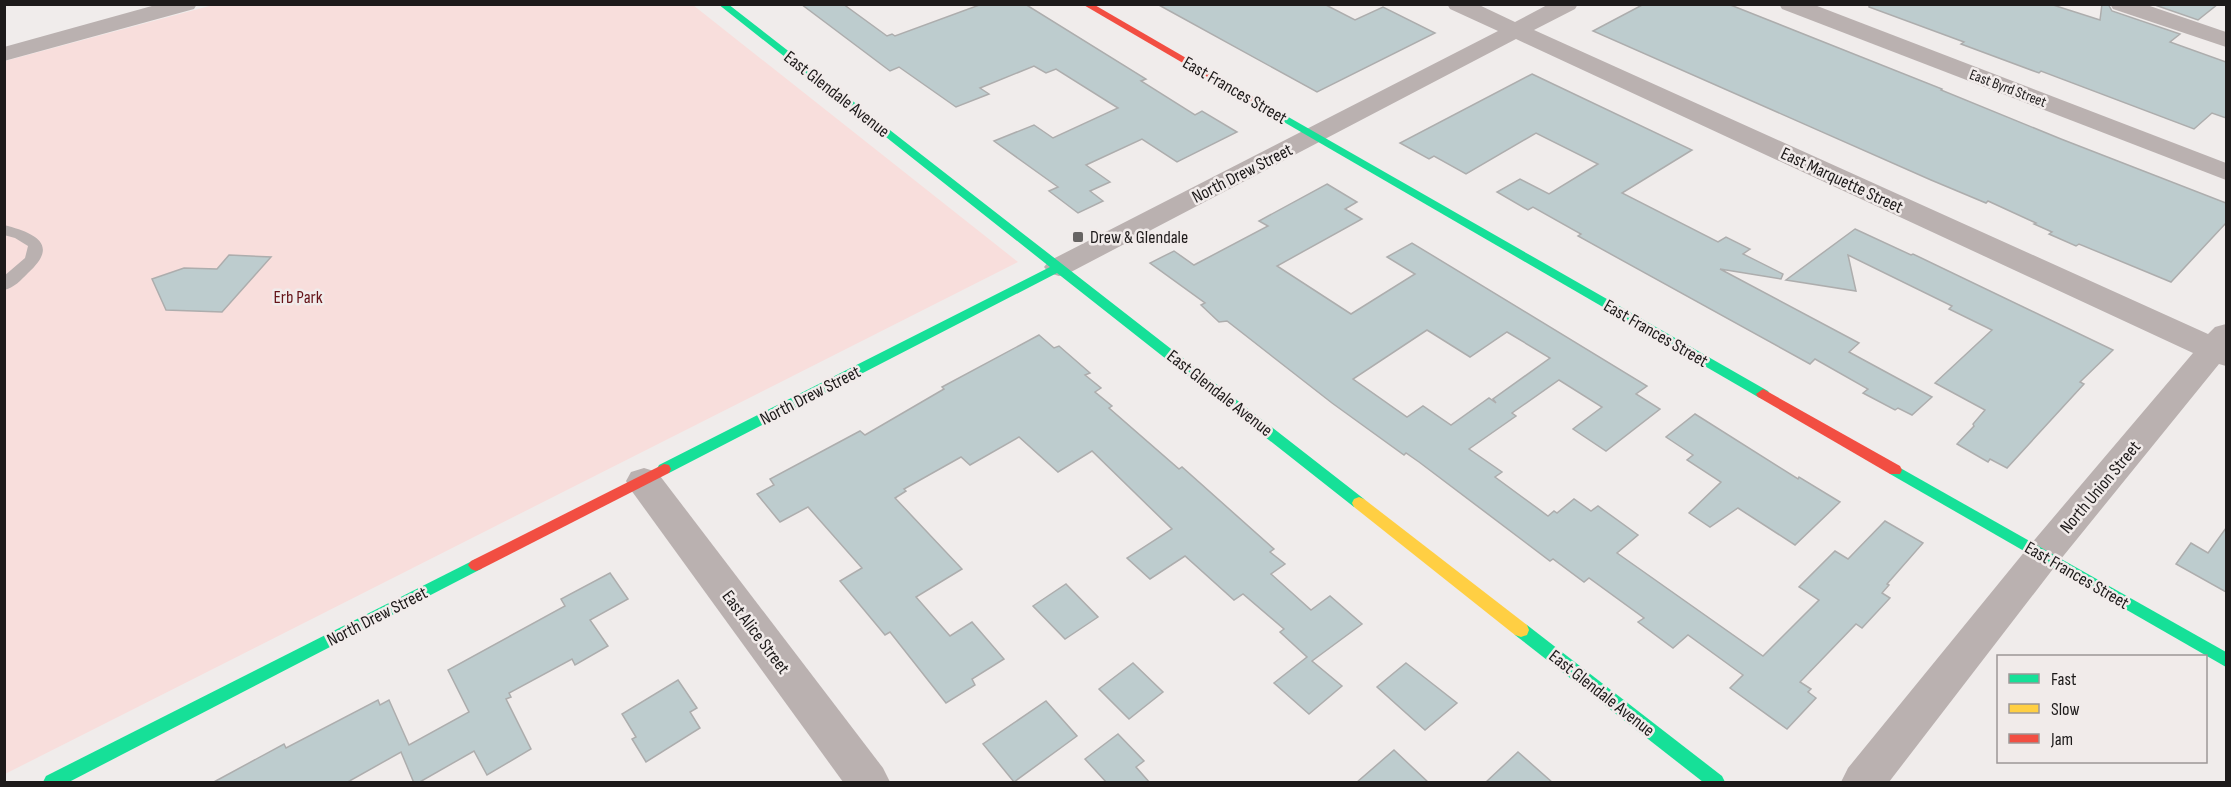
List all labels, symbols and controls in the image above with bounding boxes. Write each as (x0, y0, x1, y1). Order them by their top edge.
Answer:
street label: East Glendale Avenue (780, 47, 894, 142)
street label: East Frances Street (1179, 52, 1291, 129)
street label: East Byrd Street (1967, 65, 2049, 112)
street label: North Drew Street (1188, 139, 1296, 208)
street label: East Marquette Street (1777, 143, 1907, 218)
place label: Drew & Glendale (1090, 227, 1188, 248)
marker: Drew & Glendale (1071, 230, 1085, 244)
park label: Erb Park (273, 287, 323, 308)
street label: East Frances Street (1600, 295, 1712, 372)
street label: East Glendale Avenue (1163, 346, 1277, 441)
street label: North Drew Street (756, 361, 864, 430)
street label: North Union Street (2056, 436, 2145, 538)
street label: East Frances Street (2021, 537, 2133, 614)
street label: North Drew Street (323, 582, 431, 651)
street label: East Alice Street (717, 586, 794, 679)
street label: East Glendale Avenue (1545, 646, 1659, 741)
legend (1997, 655, 2207, 763)
text: Fast (2051, 669, 2077, 690)
text: Slow (2051, 699, 2080, 720)
text: Jam (2050, 729, 2073, 750)

